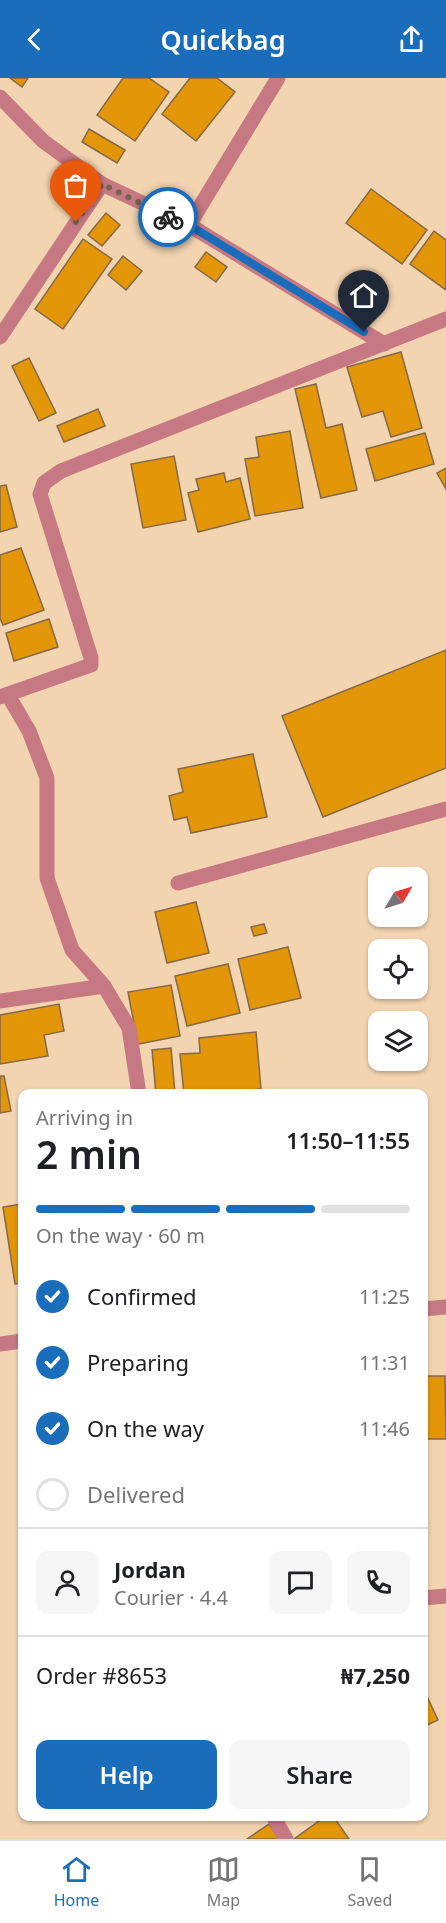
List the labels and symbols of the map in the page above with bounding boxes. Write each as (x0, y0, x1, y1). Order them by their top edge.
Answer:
pin (50, 160, 101, 222)
courier (138, 187, 198, 247)
pin (338, 270, 389, 332)
north arrow (368, 867, 428, 927)

